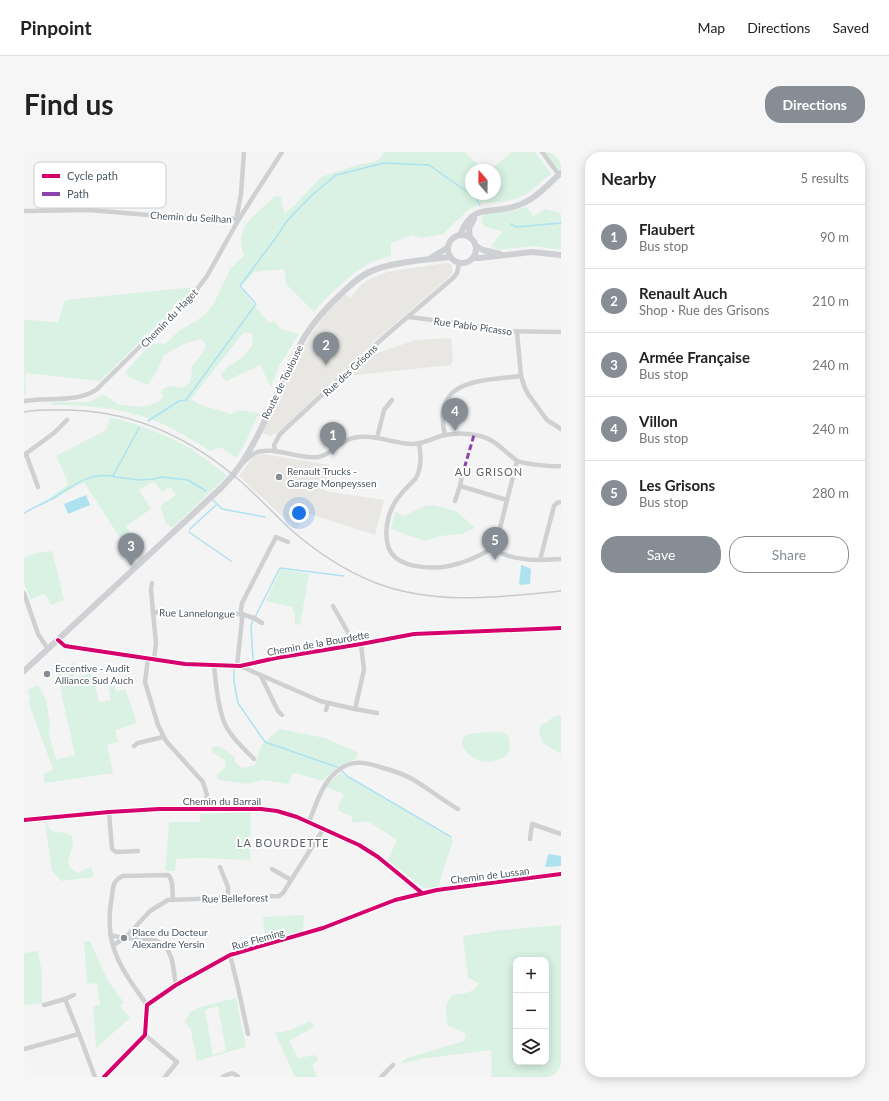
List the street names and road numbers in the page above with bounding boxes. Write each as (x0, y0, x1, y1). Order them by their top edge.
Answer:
street label: Chemin du Seilhan (150, 209, 232, 225)
street label: Chemin du Haget (138, 286, 200, 350)
street label: Rue Pablo Picasso (433, 315, 513, 337)
street label: Rue des Grisons (320, 342, 380, 398)
street label: Route de Toulouse (259, 343, 305, 421)
street label: Rue Lannelongue (159, 606, 235, 620)
street label: Chemin de la Bourdette (266, 628, 370, 658)
street label: Chemin du Barrail (183, 795, 261, 807)
street label: Chemin de Lussan (450, 864, 530, 886)
street label: Rue Belleforest (202, 891, 269, 905)
street label: Rue Fleming (230, 926, 286, 952)

